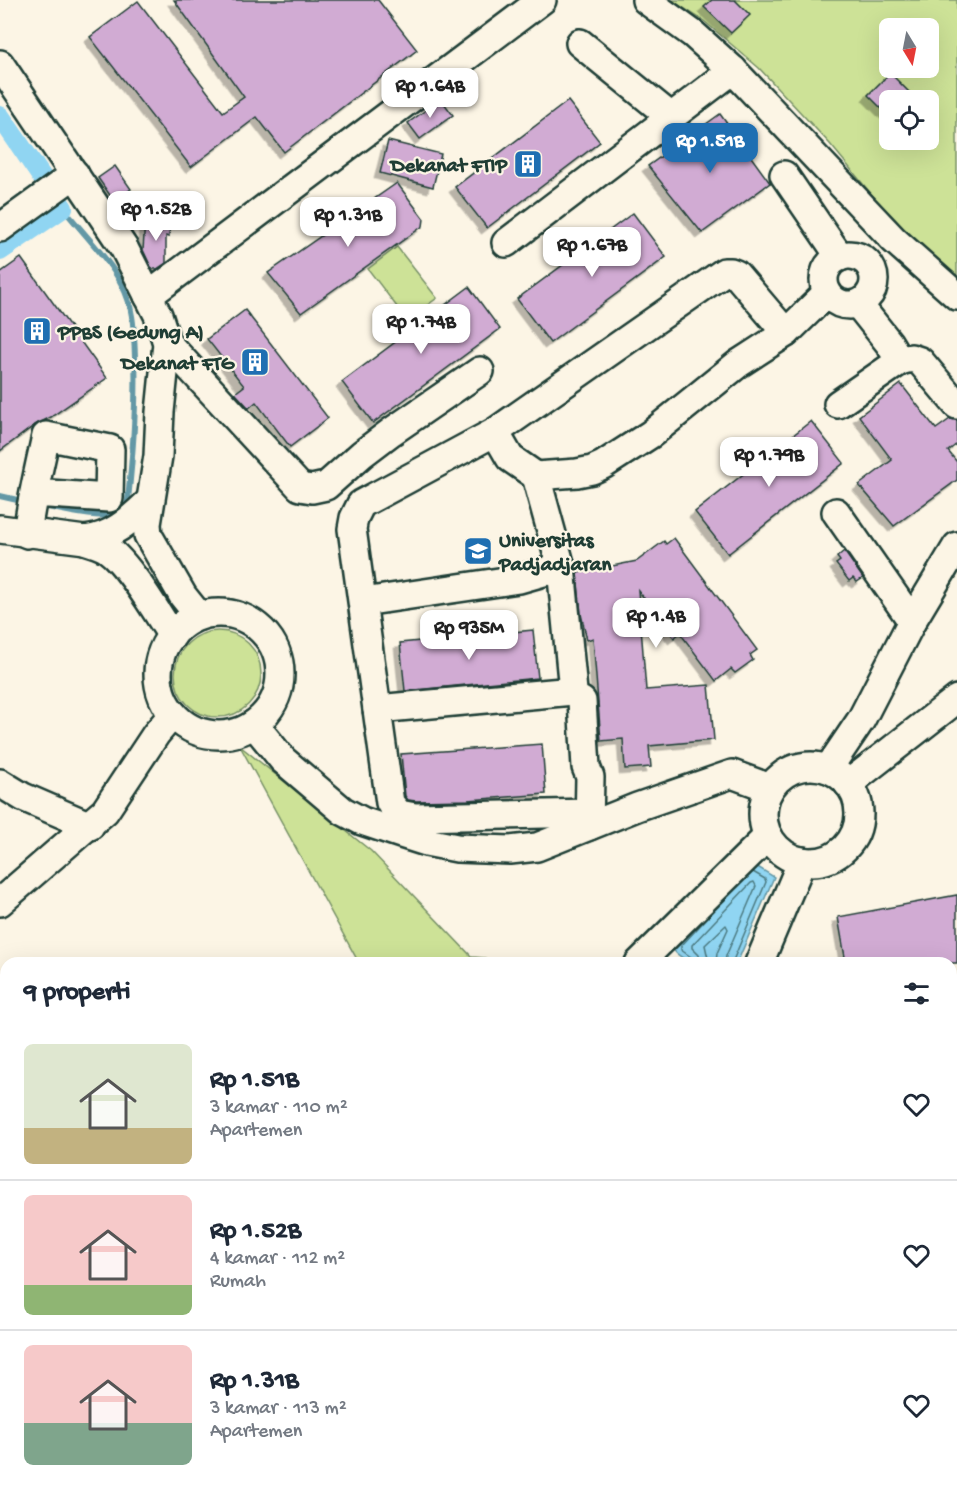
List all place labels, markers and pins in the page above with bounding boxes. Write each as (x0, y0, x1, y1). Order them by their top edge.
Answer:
pin: Rp 1.64B (368, 68, 492, 119)
pin: Rp 1.51B (648, 123, 772, 174)
building icon: Dekanat FTIP (512, 148, 544, 180)
place label: Dekanat FTIP (389, 155, 508, 180)
pin: Rp 1.52B (94, 191, 218, 242)
pin: Rp 1.31B (286, 197, 410, 248)
pin: Rp 1.67B (530, 227, 654, 278)
pin: Rp 1.74B (359, 304, 483, 355)
building icon: PPBS (Gedung A) (21, 315, 53, 347)
place label: PPBS (Gedung A) (57, 322, 204, 347)
building icon: Dekanat FTG (239, 346, 271, 378)
place label: Dekanat FTG (119, 353, 236, 378)
pin: Rp 1.79B (707, 437, 831, 488)
place label: Universitas Padjadjaran (498, 530, 612, 579)
school or university icon: Universitas Padjadjaran (462, 535, 494, 567)
pin: Rp 1.4B (601, 598, 711, 649)
pin: Rp 935M (414, 610, 524, 661)

